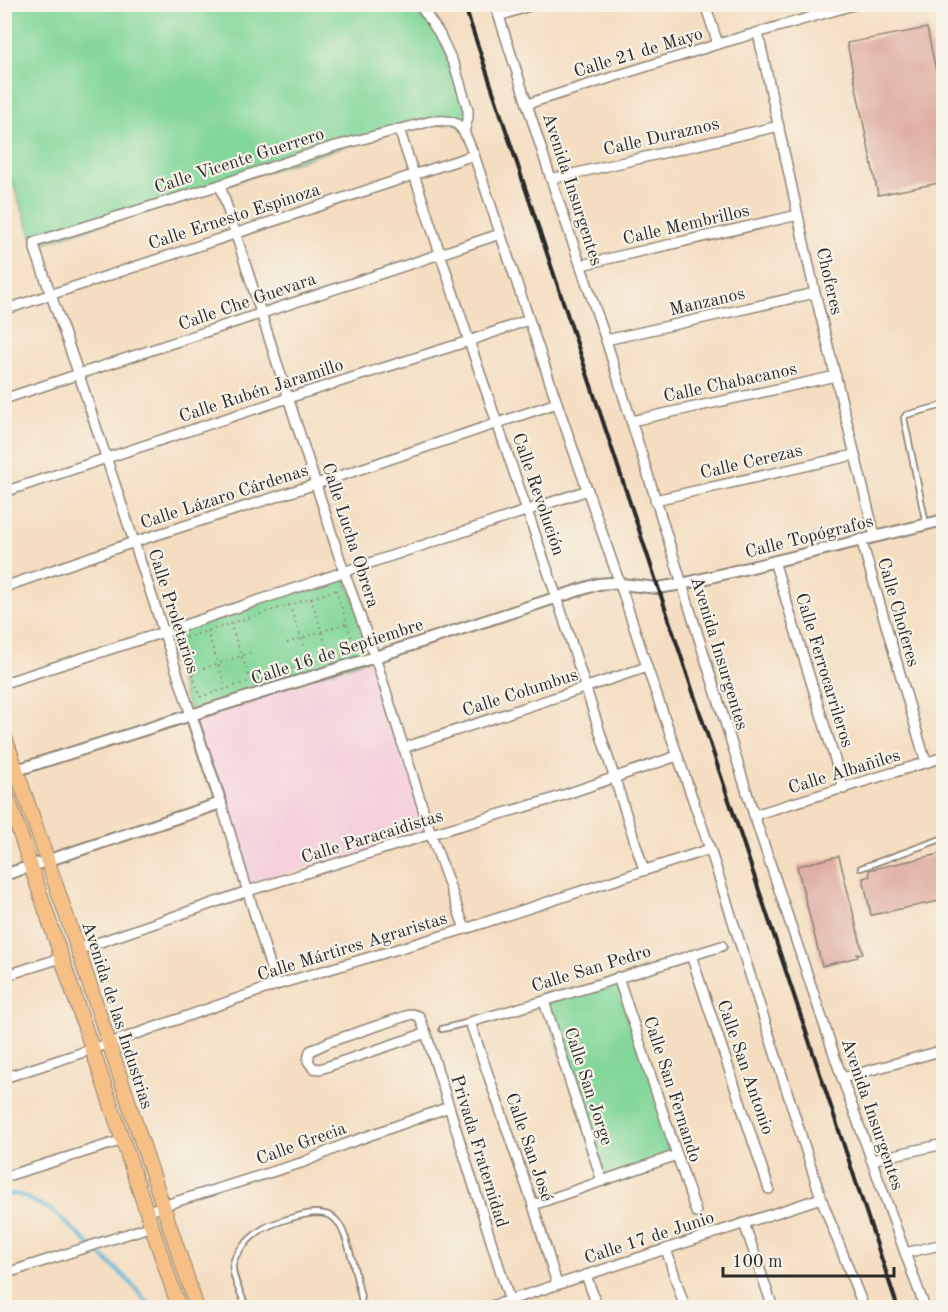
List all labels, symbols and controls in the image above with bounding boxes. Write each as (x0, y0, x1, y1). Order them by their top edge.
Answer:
street label: Calle 21 de Mayo (572, 25, 705, 81)
street label: Avenida Insurgentes (539, 111, 605, 268)
street label: Calle Duraznos (602, 115, 721, 159)
street label: Calle Vicente Guerrero (152, 125, 327, 197)
street label: Calle Ernesto Espinoza (146, 181, 323, 253)
street label: Calle Membrillos (621, 202, 752, 248)
street label: Choferes (813, 246, 846, 317)
street label: Calle Che Guevara (176, 270, 318, 334)
street label: Manzanos (668, 285, 747, 319)
street label: Calle Rubén Jaramillo (177, 356, 346, 426)
street label: Calle Chabacanos (662, 360, 799, 406)
street label: Calle Revolución (509, 431, 568, 558)
street label: Calle Cerezas (698, 441, 804, 483)
street label: Calle Lázaro Cárdenas (138, 461, 311, 533)
street label: Calle Lucha Obrera (318, 461, 382, 610)
street label: Calle Topógrafos (743, 512, 875, 562)
street label: Calle Proletarios (144, 547, 202, 676)
street label: Calle Choferes (874, 556, 922, 669)
street label: Avenida Insurgentes (687, 575, 751, 732)
street label: Calle Ferrocarrileros (792, 591, 856, 750)
street label: Calle 16 de Septiembre (249, 616, 426, 688)
street label: Calle Columbus (460, 666, 581, 720)
street label: Calle Albañiles (786, 746, 903, 798)
street label: Calle Paracaidistas (299, 807, 446, 867)
street label: Calle Mártires Agraristas (255, 909, 450, 984)
street label: Avenida de las Industrias (78, 919, 156, 1111)
street label: Calle San Pedro (529, 942, 653, 996)
street label: Calle San Antonio (714, 998, 777, 1137)
street label: Calle San Fernando (640, 1014, 704, 1164)
street label: Calle San Jorge (561, 1025, 616, 1148)
street label: Avenida Insurgentes (838, 1036, 907, 1193)
street label: Privada Fraternidad (447, 1073, 511, 1230)
street label: Calle San José (502, 1091, 556, 1204)
street label: Calle Grecia (254, 1119, 349, 1169)
street label: Calle 17 de Junio (582, 1208, 717, 1267)
scale bar (723, 1240, 894, 1278)
text: 100 m (732, 1253, 783, 1271)

